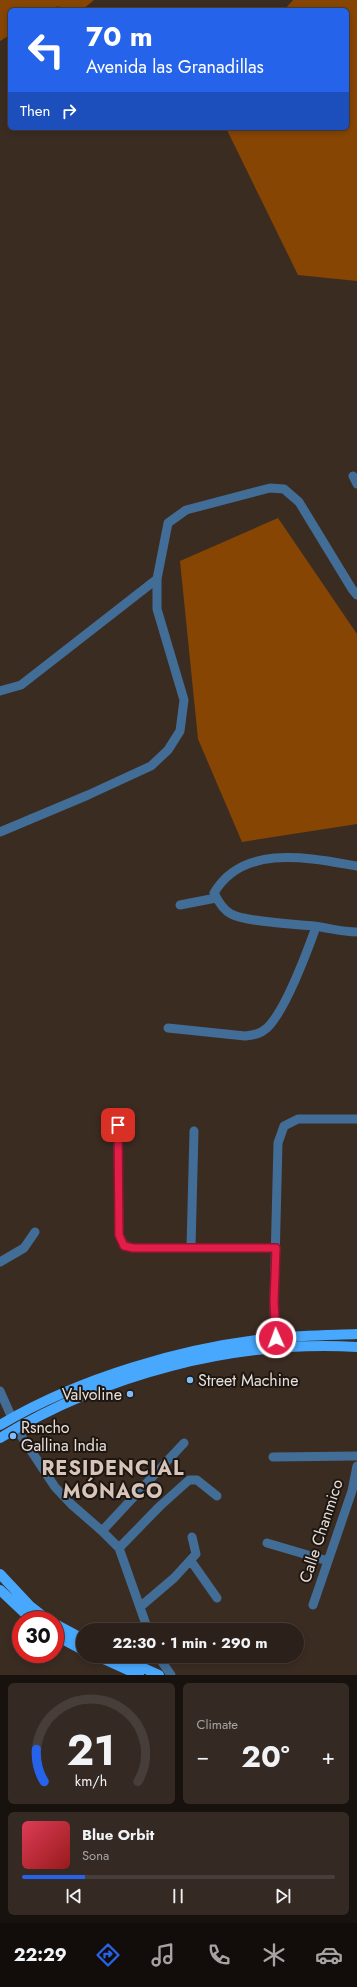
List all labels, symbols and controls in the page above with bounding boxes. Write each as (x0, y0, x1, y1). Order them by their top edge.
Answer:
text: 70 m (86, 16, 153, 57)
icon: left (20, 24, 72, 76)
text: Avenida las Granadillas (86, 54, 264, 80)
text: Then (20, 100, 50, 122)
icon: right (58, 100, 80, 122)
pin (101, 1108, 135, 1142)
icon: arrive (107, 1114, 129, 1136)
position arrow (255, 1317, 297, 1359)
place label: Street Machine (198, 1369, 298, 1392)
marker: Street Machine (185, 1375, 195, 1385)
place label: Valvoline (62, 1383, 122, 1406)
marker: Valvoline (125, 1389, 135, 1399)
place label: Rsncho Gallina India (21, 1416, 107, 1457)
marker: Rsncho Gallina India (8, 1431, 18, 1441)
district label: RESIDENCIAL MÓNACO (41, 1454, 185, 1506)
street label: Calle Chanmico (293, 1476, 349, 1586)
speed limit sign: 30 (12, 1611, 64, 1663)
text: 22:30 · 1 min · 290 m (112, 1632, 268, 1654)
text: Climate (197, 1715, 238, 1734)
text: 21 (67, 1719, 115, 1780)
text: 20° (241, 1735, 290, 1778)
text: − (197, 1740, 209, 1772)
text: + (321, 1740, 335, 1772)
text: km/h (75, 1770, 107, 1790)
text: Blue Orbit (82, 1824, 154, 1846)
text: Sona (82, 1846, 109, 1865)
icon: previous (63, 1885, 85, 1907)
icon: pause (167, 1885, 189, 1907)
icon: next (272, 1885, 294, 1907)
icon: directions (94, 1941, 122, 1969)
icon: music (149, 1941, 177, 1969)
icon: phone (205, 1941, 233, 1969)
icon: climate (260, 1941, 288, 1969)
icon: car (315, 1941, 343, 1969)
text: 22:29 (14, 1942, 67, 1968)

